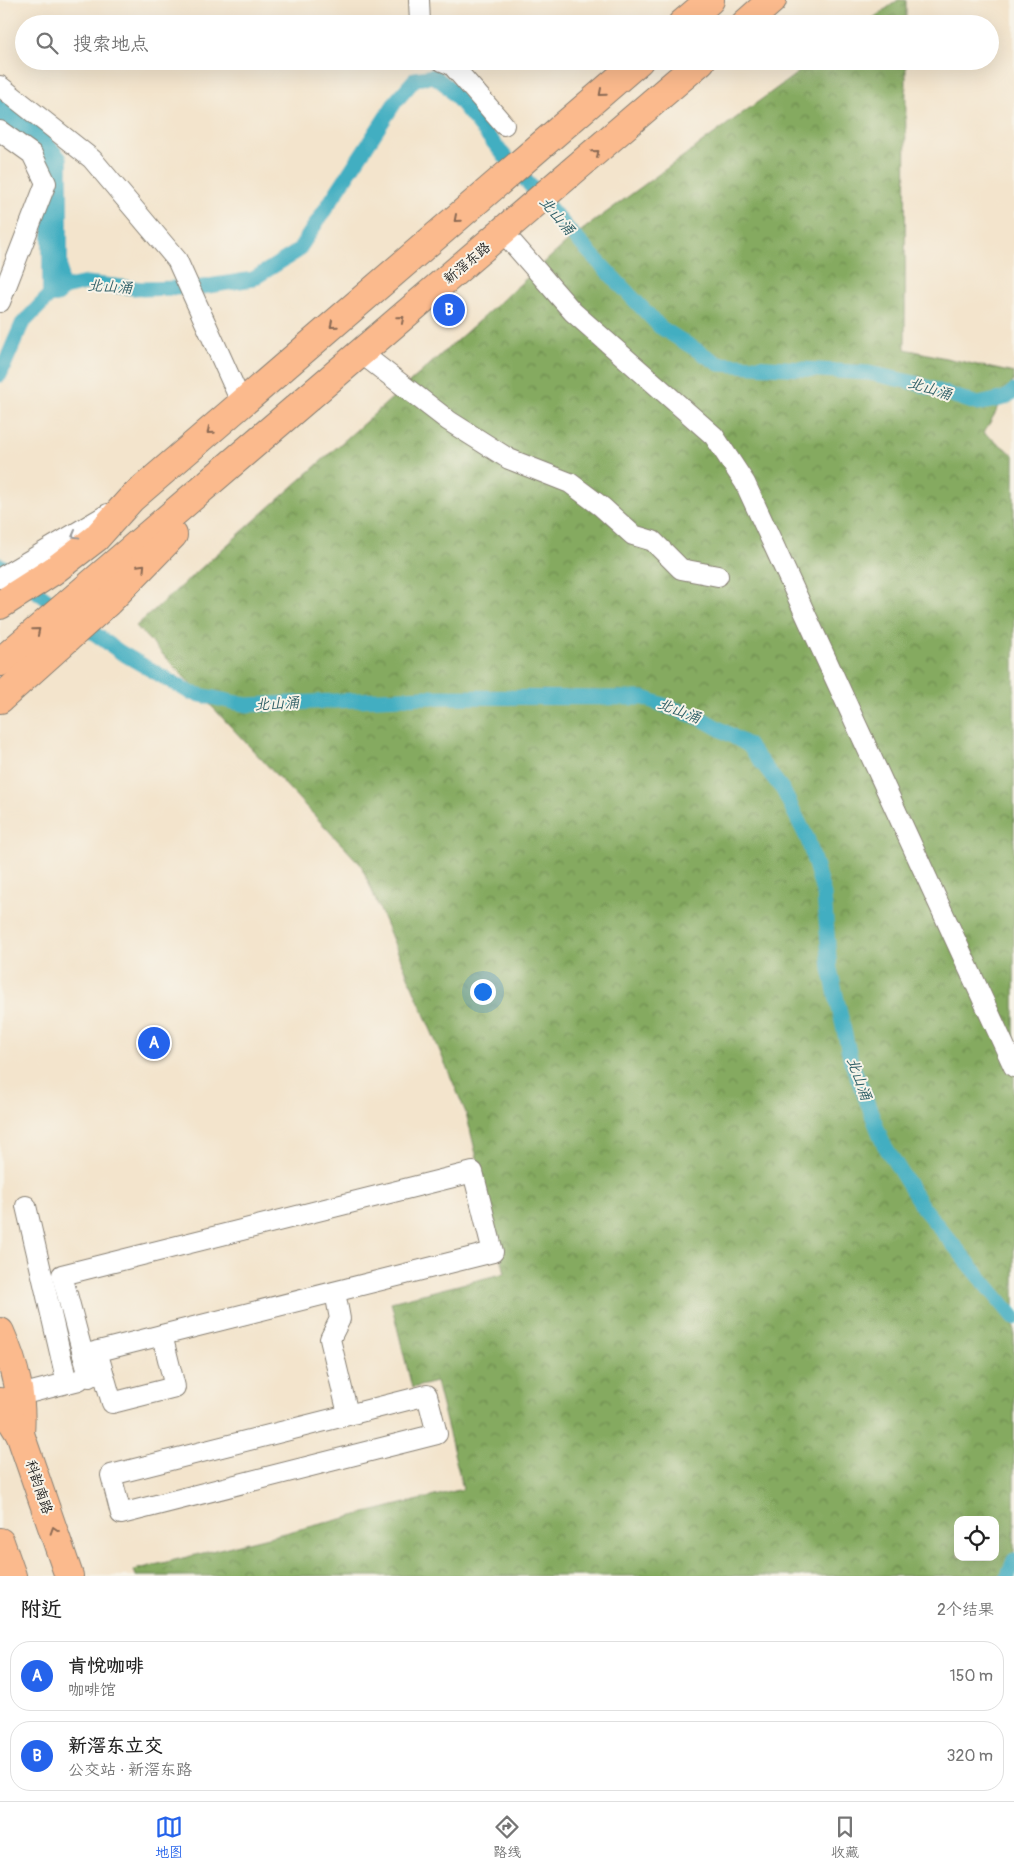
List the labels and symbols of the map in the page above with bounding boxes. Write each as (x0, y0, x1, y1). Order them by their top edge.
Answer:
one-way arrow (599, 87, 608, 96)
one-way arrow (590, 149, 599, 158)
water label: 北山涌 (535, 193, 579, 240)
one-way arrow (453, 213, 462, 222)
street label: 新滘东路 (440, 238, 494, 288)
water label: 北山涌 (87, 276, 134, 298)
pin: B (433, 291, 465, 329)
one-way arrow (396, 315, 405, 324)
one-way arrow (330, 320, 339, 329)
water label: 北山涌 (906, 373, 955, 405)
one-way arrow (207, 426, 216, 435)
one-way arrow (71, 528, 80, 538)
one-way arrow (136, 564, 145, 573)
one-way arrow (31, 628, 40, 636)
water label: 北山涌 (254, 693, 301, 715)
water label: 北山涌 (655, 694, 704, 728)
your location (470, 979, 496, 1005)
pin: A (138, 1024, 170, 1062)
water label: 北山涌 (842, 1055, 876, 1104)
street label: 科韵南路 (22, 1458, 56, 1516)
one-way arrow (50, 1526, 60, 1534)

